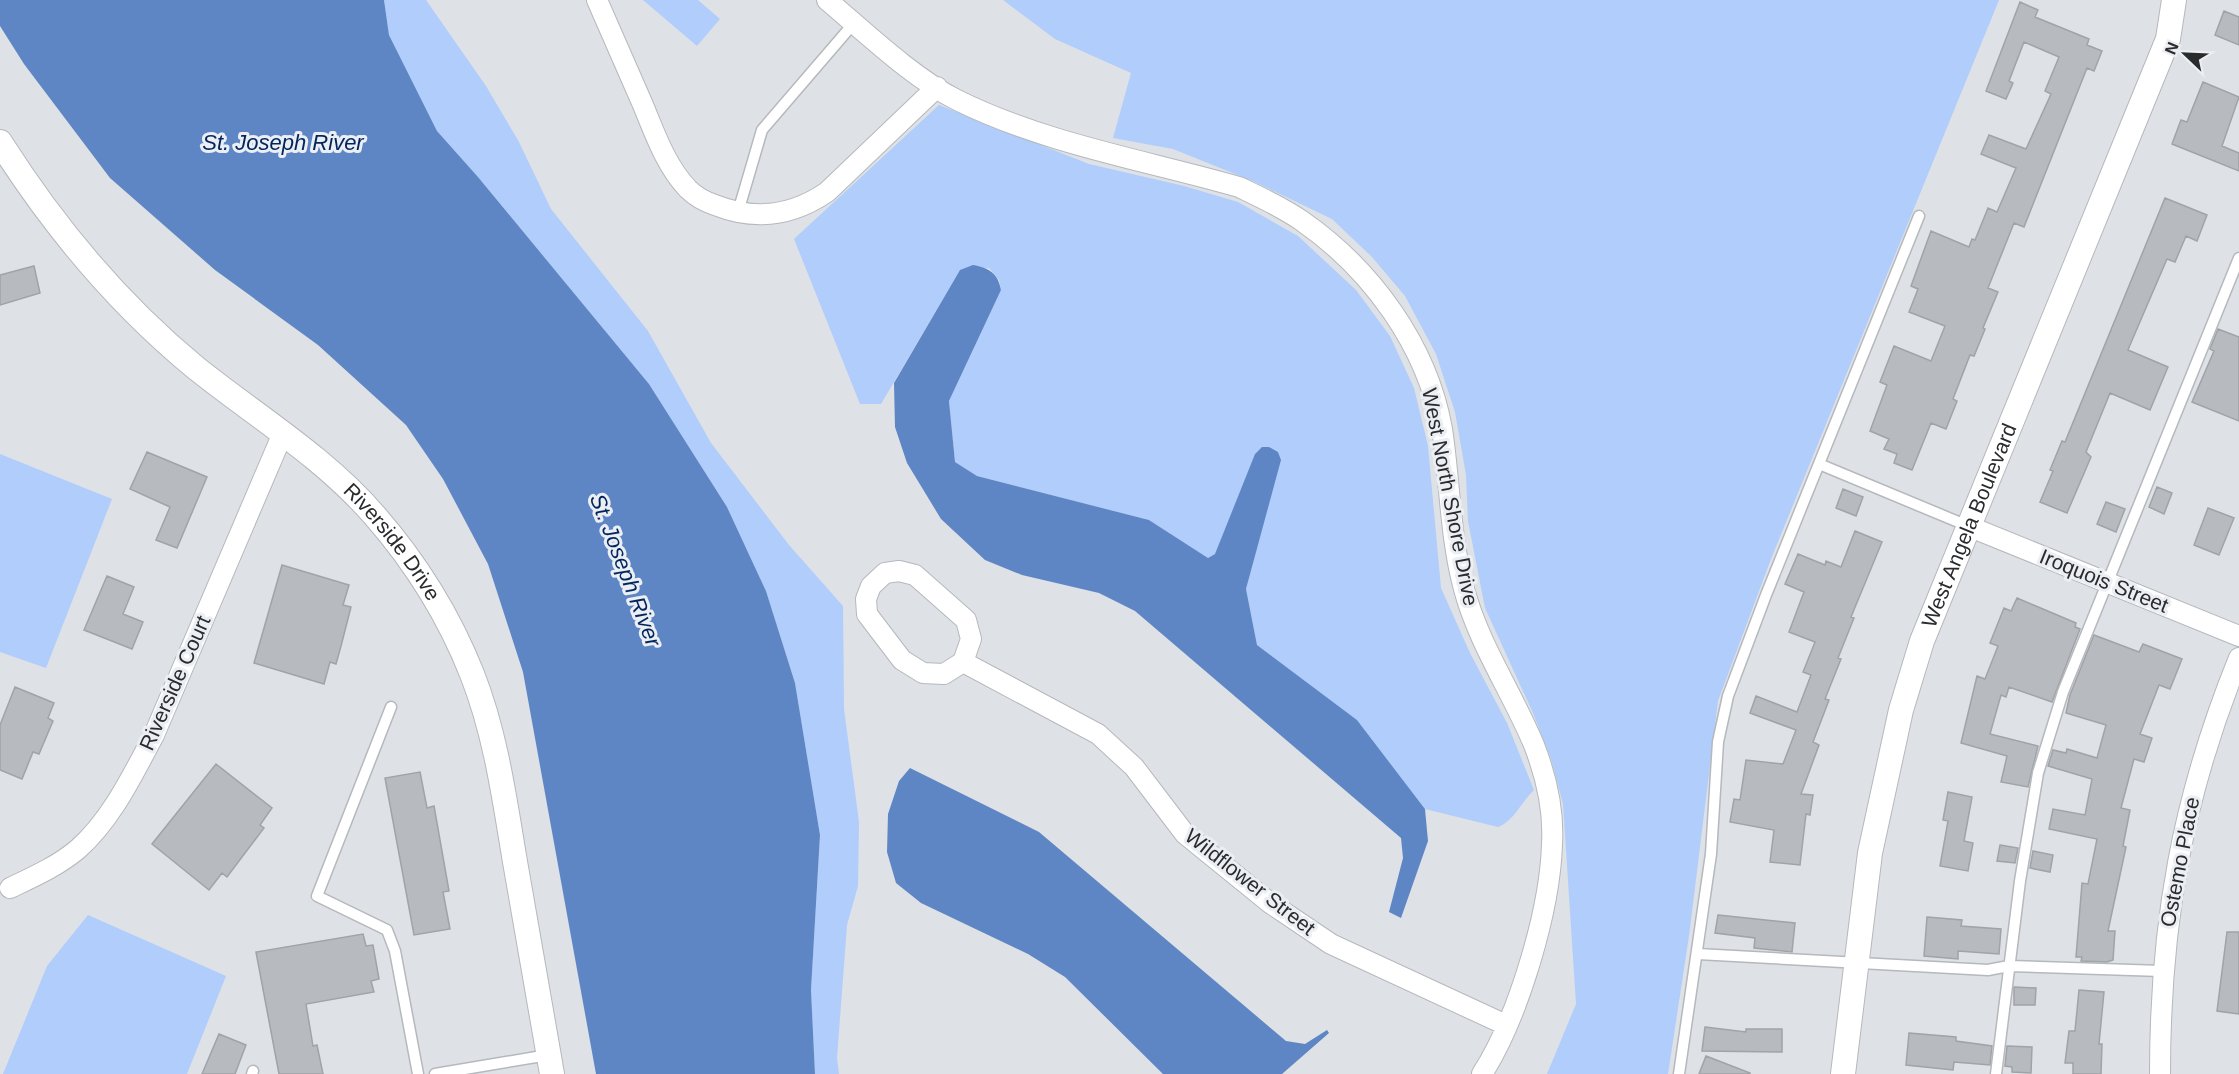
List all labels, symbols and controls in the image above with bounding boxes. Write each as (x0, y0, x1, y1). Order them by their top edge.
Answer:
north arrow (2155, 24, 2215, 84)
text: N (2162, 40, 2182, 57)
water label: St. Joseph River (202, 130, 365, 155)
street label: West North Shore Drive (1418, 386, 1483, 608)
street label: West Angela Boulevard (1917, 420, 2021, 630)
street label: Riverside Drive (339, 478, 445, 604)
water label: St. Joseph River (585, 490, 667, 652)
street label: Iroquois Street (2037, 544, 2172, 617)
street label: Riverside Court (135, 612, 215, 754)
street label: Ostemo Place (2156, 795, 2203, 929)
street label: Wildflower Street (1181, 824, 1320, 940)

